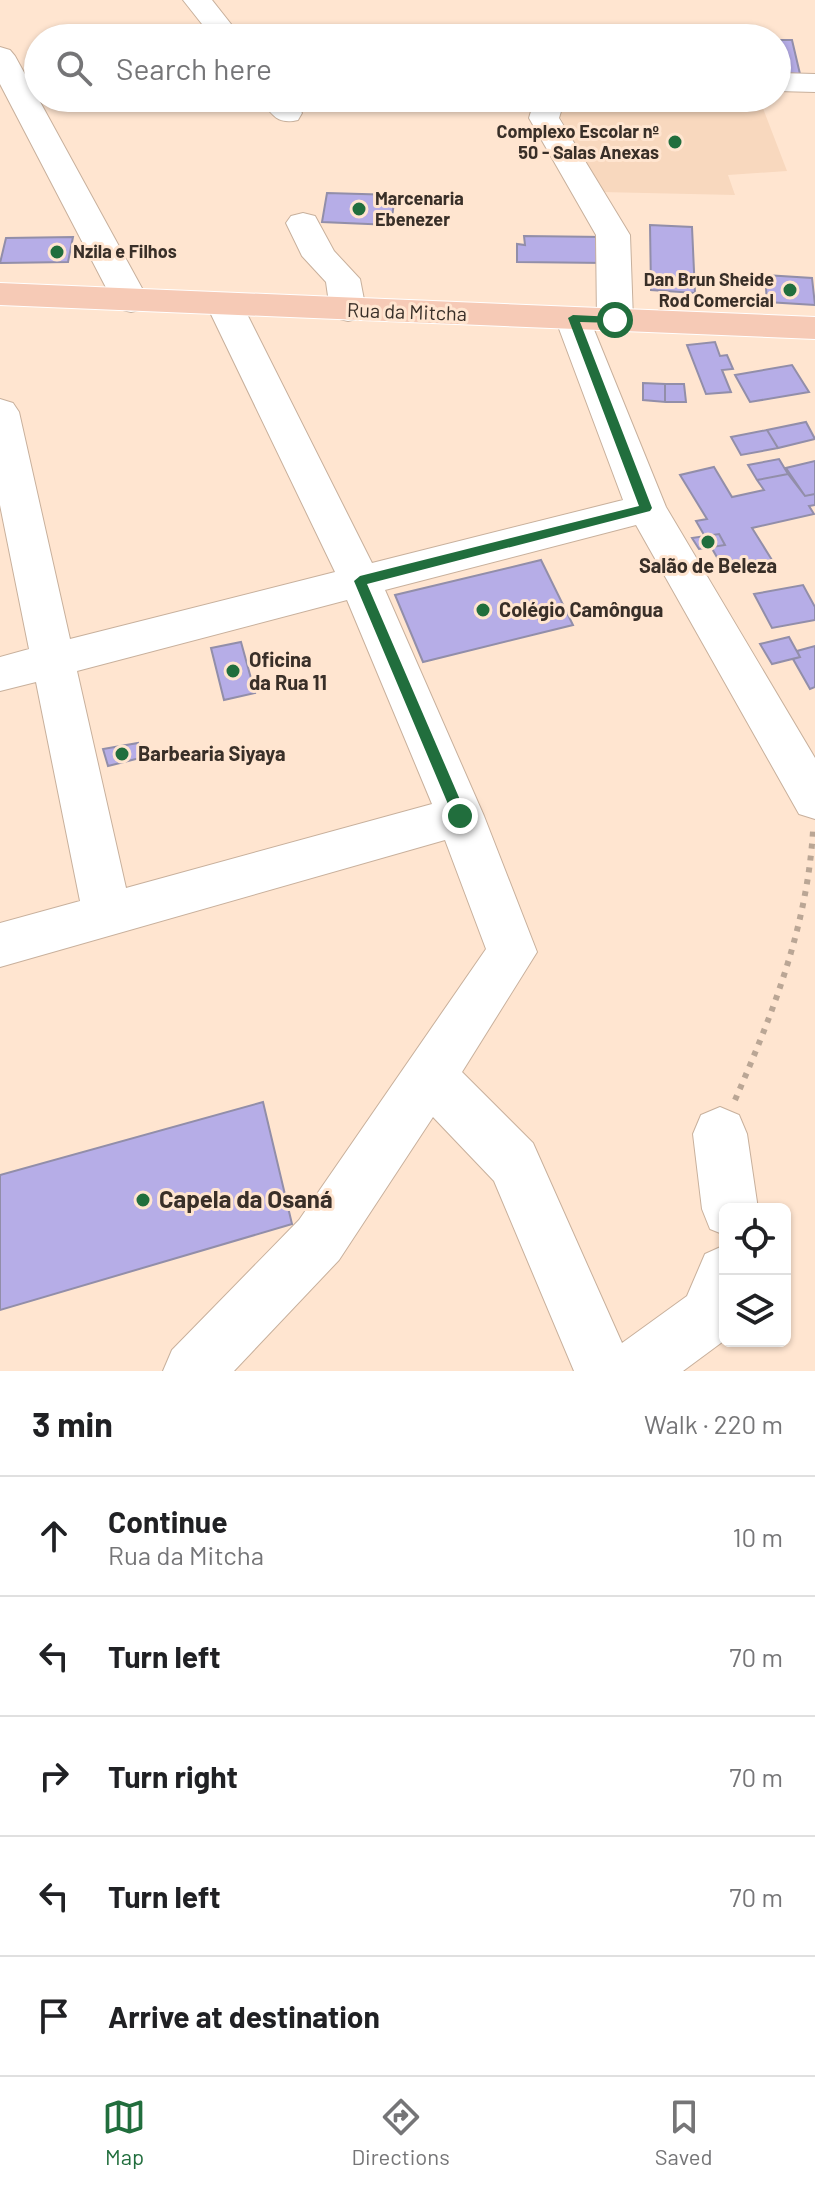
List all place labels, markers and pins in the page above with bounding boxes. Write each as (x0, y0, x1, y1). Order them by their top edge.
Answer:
place label: Complexo Escolar nº 50 - Salas Anexas (497, 120, 660, 163)
marker: Complexo Escolar nº 50 - Salas Anexas (666, 133, 684, 151)
place label: Marcenaria Ebenezer (375, 187, 464, 230)
marker: Marcenaria Ebenezer (350, 200, 368, 218)
place label: Nzila e Filhos (73, 240, 177, 262)
marker: Nzila e Filhos (48, 243, 66, 261)
place label: Dan Brun Sheide Rod Comercial (644, 268, 774, 311)
marker: Dan Brun Sheide Rod Comercial (781, 281, 799, 299)
marker: Salão de Beleza (699, 533, 717, 551)
place label: Salão de Beleza (639, 553, 777, 577)
place label: Colégio Camôngua (499, 597, 663, 621)
marker: Colégio Camôngua (474, 601, 492, 619)
place label: Oficina da Rua 11 (249, 647, 327, 694)
marker: Oficina da Rua 11 (224, 662, 242, 680)
place label: Barbearia Siyaya (138, 741, 285, 765)
marker: Barbearia Siyaya (113, 745, 131, 763)
place label: Capela da Osaná (159, 1184, 333, 1213)
marker: Capela da Osaná (134, 1191, 152, 1209)

